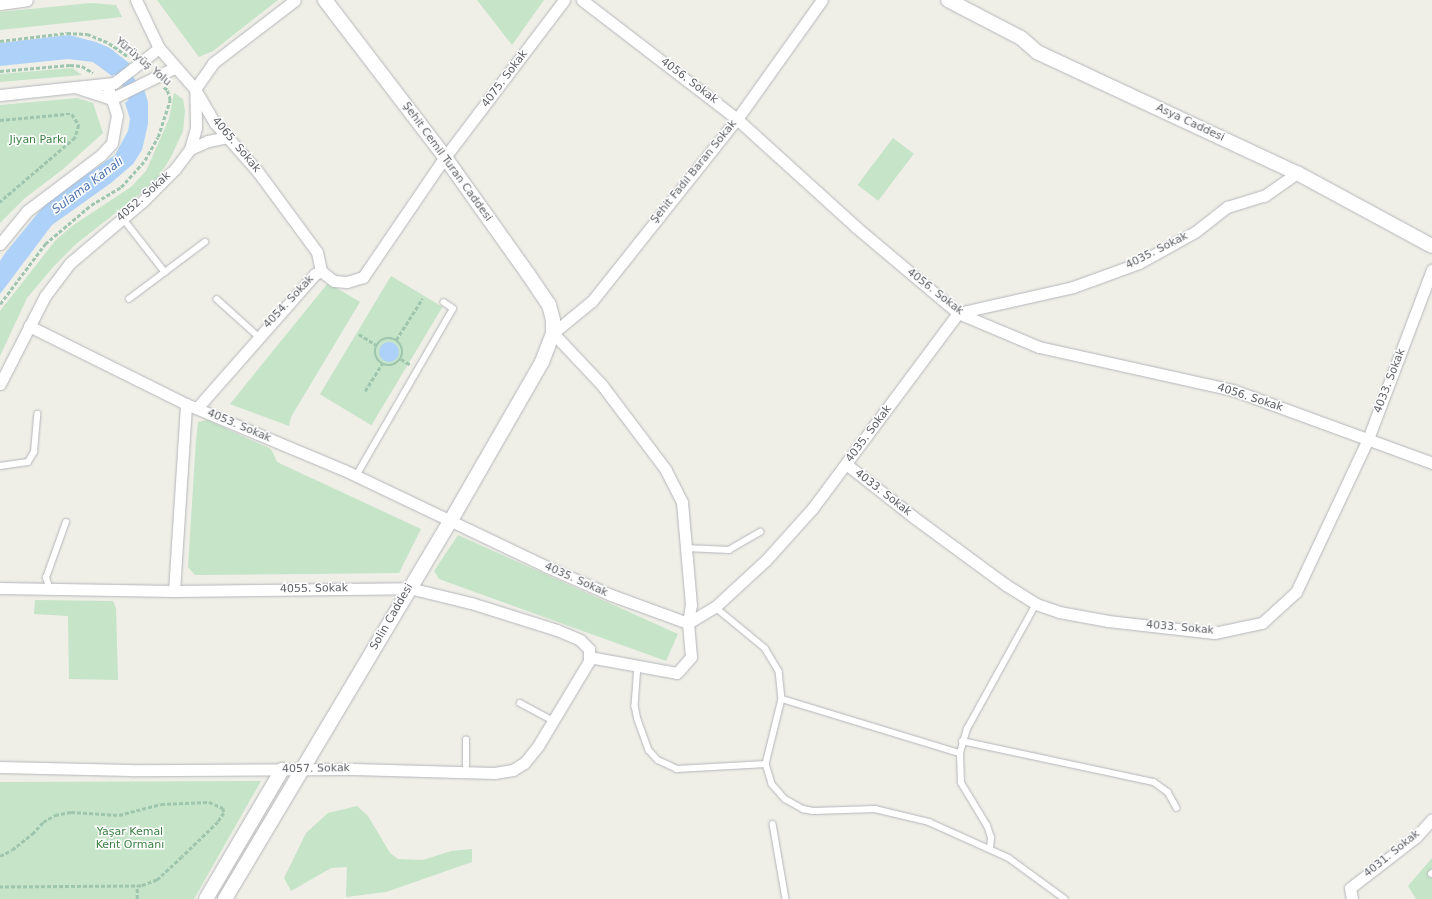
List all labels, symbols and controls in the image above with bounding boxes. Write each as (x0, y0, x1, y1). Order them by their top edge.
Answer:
street label: Yürüyüş Yolu (112, 35, 174, 89)
street label: 4075. Sokak (479, 48, 531, 110)
street label: 4056. Sokak (658, 55, 720, 107)
street label: Şehit Cemil Turan Caddesi (399, 100, 495, 224)
street label: Asya Caddesi (1154, 101, 1226, 145)
street label: 4065. Sokak (209, 115, 263, 175)
street label: Şehit Fadıl Baran Sokak (648, 118, 740, 226)
park label: Jiyan Parkı (10, 133, 66, 147)
water label: Sulama Kanalı (50, 155, 126, 217)
street label: 4052. Sokak (114, 169, 174, 225)
street label: 4035. Sokak (1124, 230, 1190, 272)
street label: 4056. Sokak (904, 266, 966, 318)
street label: 4054. Sokak (261, 273, 317, 331)
street label: 4033. Sokak (1372, 347, 1408, 415)
street label: 4056. Sokak (1216, 381, 1284, 415)
street label: 4035. Sokak (843, 403, 895, 465)
street label: 4053. Sokak (205, 407, 273, 445)
street label: 4033. Sokak (852, 467, 914, 519)
street label: 4035. Sokak (542, 560, 610, 600)
street label: 4055. Sokak (280, 582, 348, 596)
street label: Solin Caddesi (368, 582, 416, 652)
street label: 4033. Sokak (1146, 618, 1214, 638)
street label: 4057. Sokak (282, 762, 350, 776)
park label: Yaşar Kemal Kent Ormanı (96, 826, 164, 852)
street label: 4031. Sokak (1361, 827, 1423, 881)

